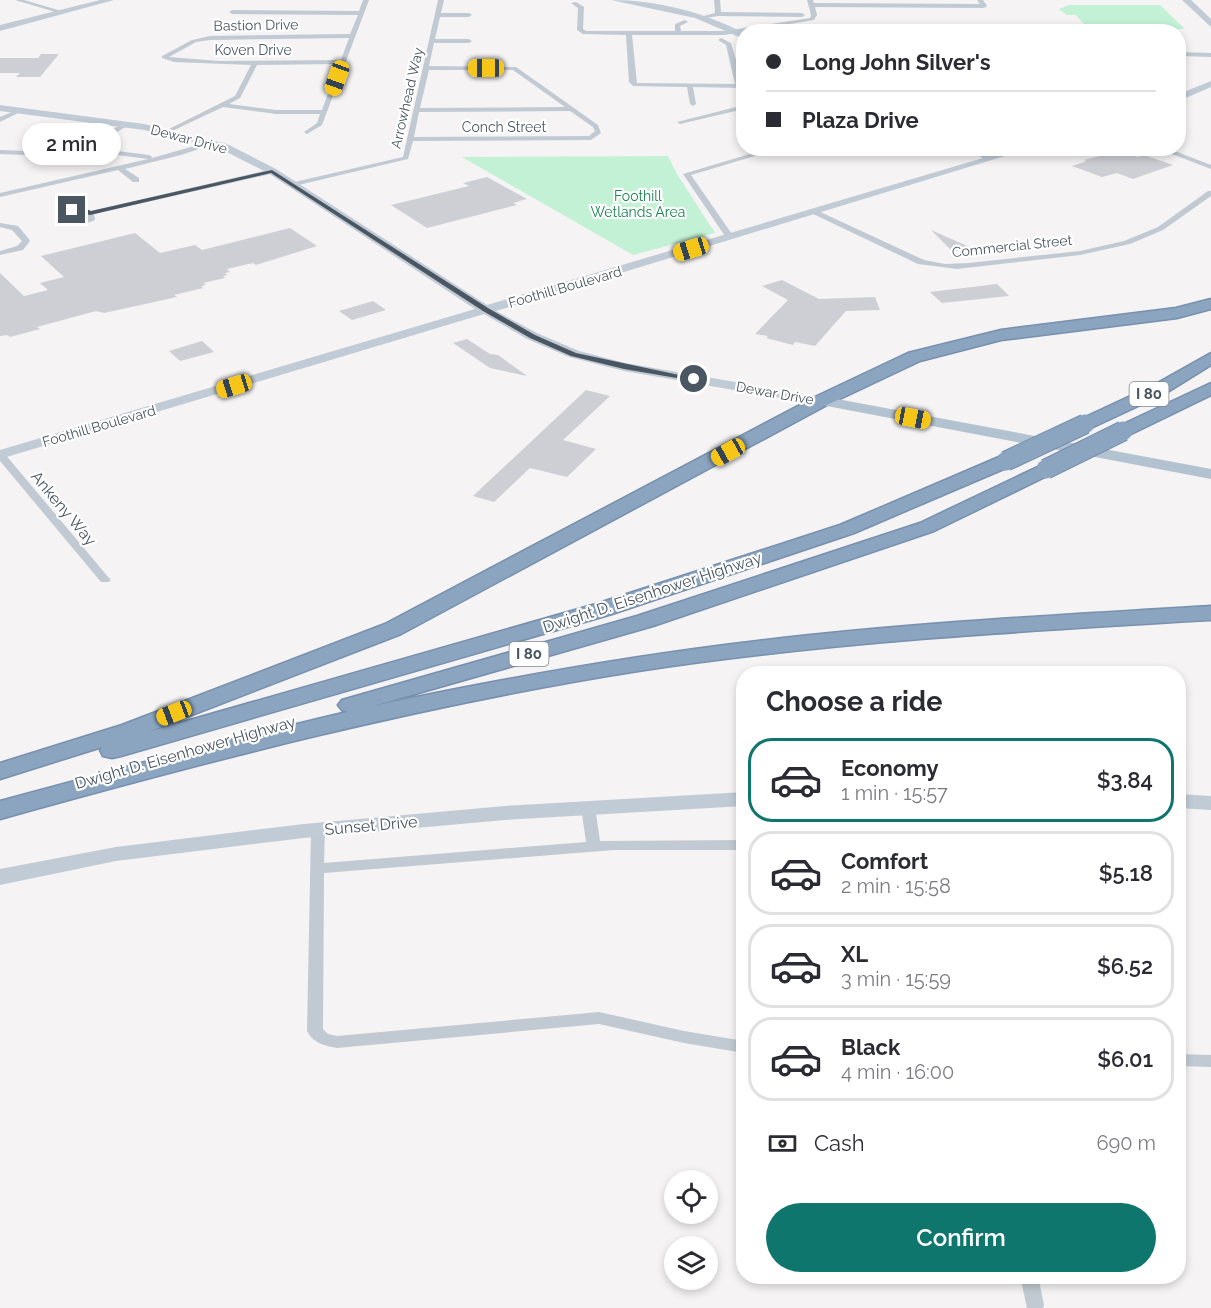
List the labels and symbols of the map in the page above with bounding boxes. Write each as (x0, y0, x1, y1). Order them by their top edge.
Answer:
street label: Bastion Drive (213, 16, 299, 34)
street label: Koven Drive (214, 42, 292, 58)
street label: Arrowhead Way (388, 46, 426, 150)
car (322, 58, 352, 98)
car (468, 59, 504, 77)
street label: Conch Street (462, 119, 546, 135)
street label: Dewar Drive (149, 121, 229, 157)
callout: 2 min (22, 123, 122, 165)
park label: Foothill Wetlands Area (591, 188, 685, 220)
route end (58, 196, 85, 223)
street label: Commercial Street (951, 232, 1073, 260)
car (671, 235, 711, 263)
street label: Foothill Boulevard (506, 263, 624, 311)
route start (680, 365, 707, 392)
car (214, 372, 254, 400)
street label: Dewar Drive (735, 378, 815, 408)
road number: I 80 (1130, 382, 1168, 406)
street label: Foothill Boulevard (40, 402, 158, 450)
car (894, 406, 932, 430)
car (708, 435, 748, 469)
street label: Ankeny Way (27, 467, 101, 550)
street label: Dwight D. Eisenhower Highway (540, 548, 764, 637)
road number: I 80 (510, 642, 548, 666)
car (154, 698, 194, 728)
street label: Dwight D. Eisenhower Highway (73, 712, 298, 793)
street label: Sunset Drive (324, 812, 418, 839)

